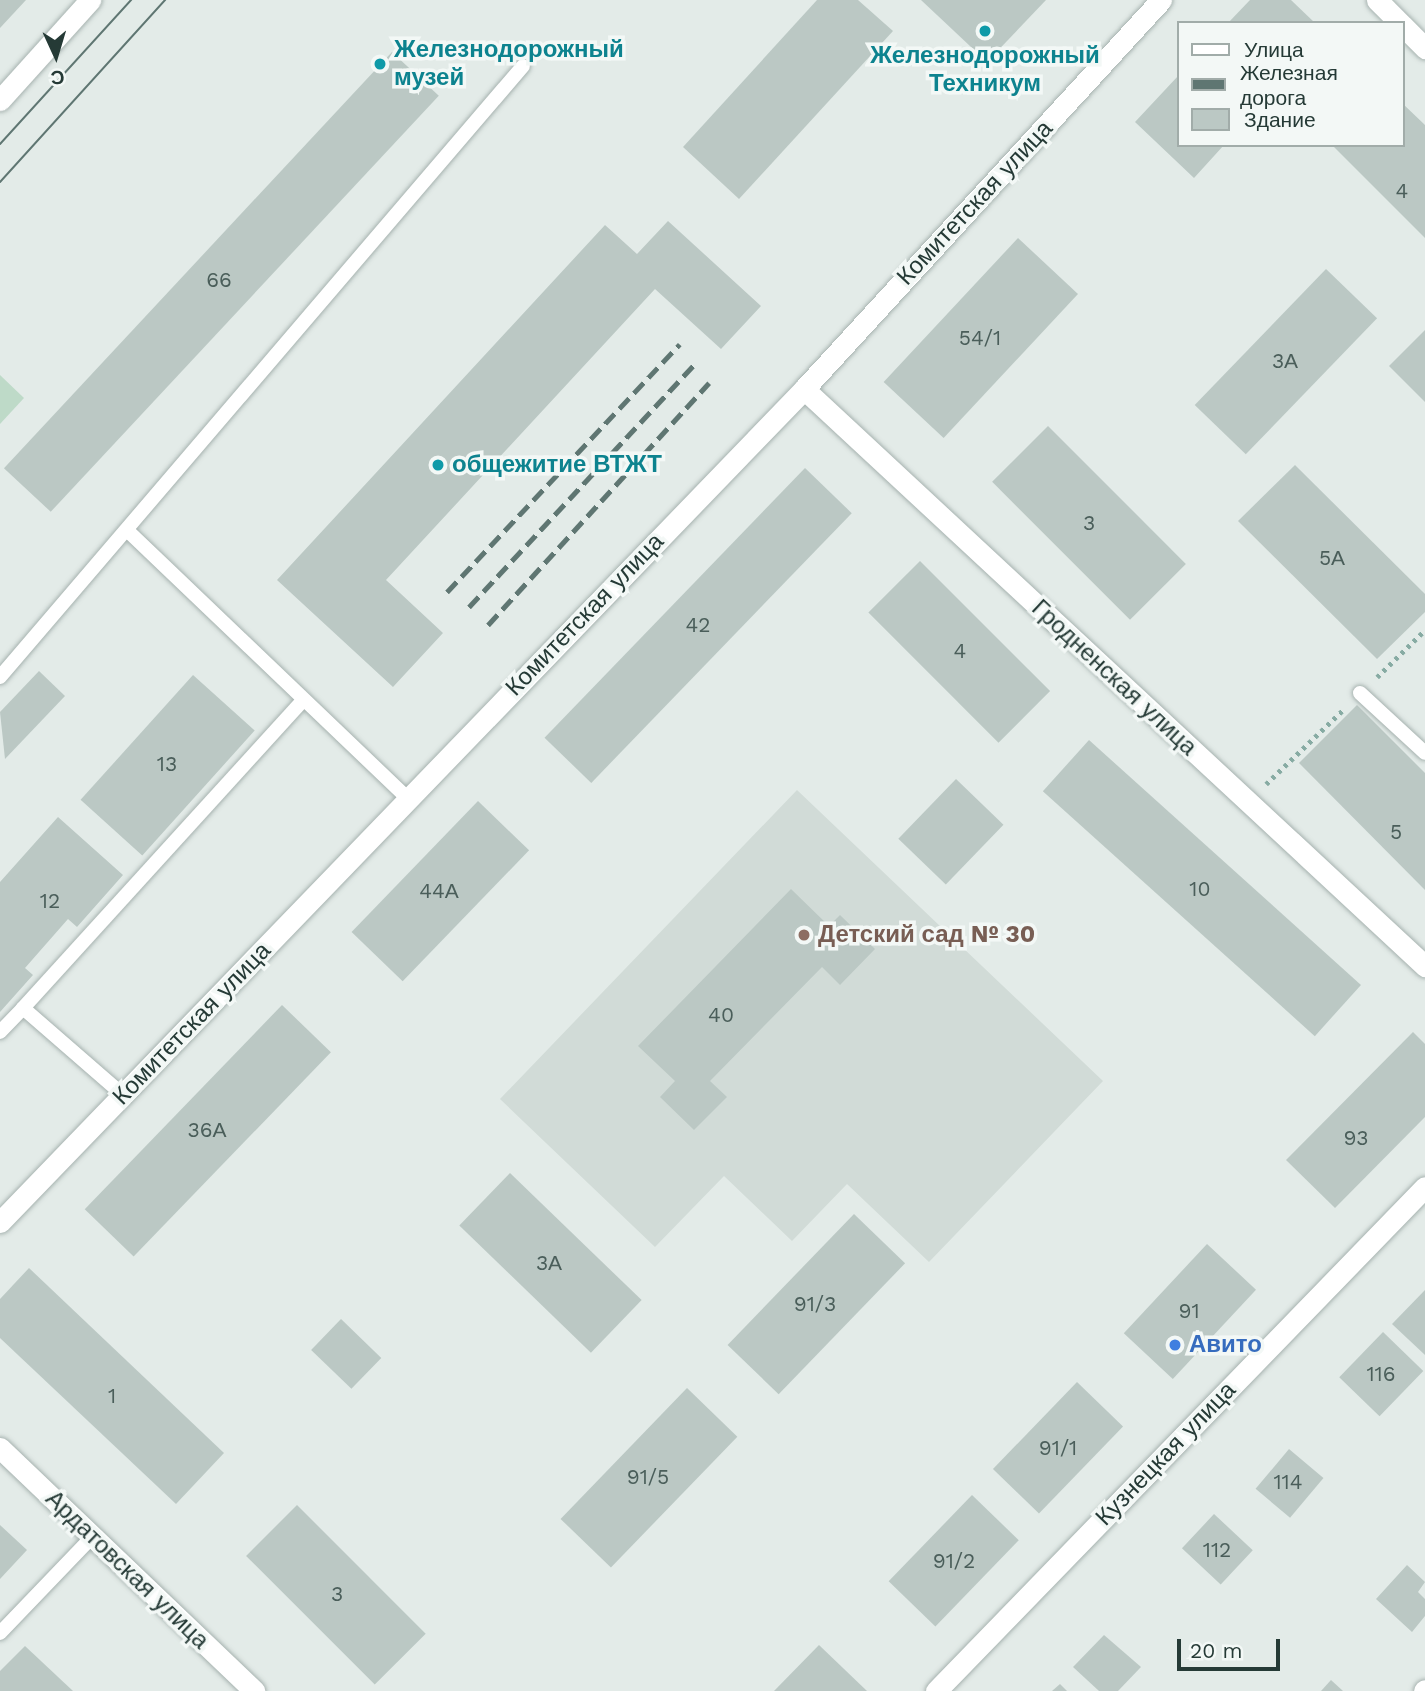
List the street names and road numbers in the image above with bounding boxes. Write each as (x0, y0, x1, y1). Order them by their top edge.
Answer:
street label: Комитетская улица (891, 115, 1059, 291)
street label: Комитетская улица (500, 528, 670, 702)
street label: Гродненская улица (1025, 594, 1203, 762)
street label: Комитетская улица (107, 937, 277, 1111)
street label: Кузнецкая улица (1090, 1376, 1242, 1532)
street label: Ардатовская улица (39, 1485, 215, 1655)

